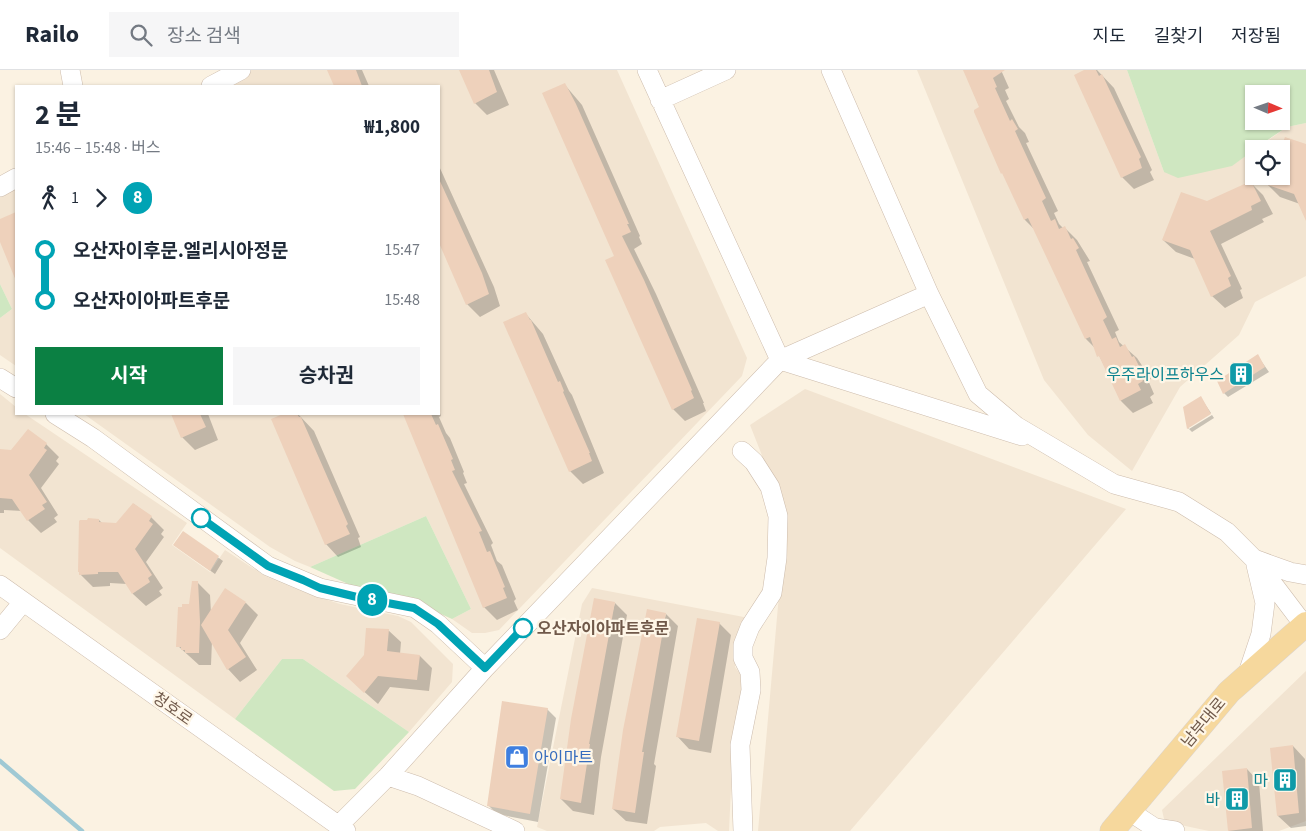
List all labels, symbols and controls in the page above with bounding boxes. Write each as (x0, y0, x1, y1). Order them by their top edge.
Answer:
search box (109, 12, 459, 57)
text: Railo (25, 17, 79, 52)
icon: search (127, 21, 155, 49)
text: 장소 검색 (167, 23, 241, 50)
text: 지도 (1093, 24, 1126, 49)
text: 길찾기 (1154, 24, 1203, 49)
text: 저장됨 (1231, 24, 1281, 49)
north arrow (1245, 85, 1290, 130)
map controls (1245, 85, 1290, 185)
text: 2 분 (35, 95, 81, 135)
text: ₩1,800 (364, 114, 420, 141)
text: 15:46 – 15:48 · 버스 (35, 137, 161, 159)
button: locate (1245, 140, 1290, 185)
icon: walk (35, 184, 63, 212)
icon: forward (87, 184, 115, 212)
text: 8 (133, 185, 142, 210)
text: 1 (71, 187, 79, 209)
text: 오산자이후문.엘리시아정문 (73, 238, 288, 265)
text: 15:47 (384, 239, 420, 261)
text: 오산자이아파트후문 (73, 288, 230, 315)
text: 15:48 (384, 289, 420, 311)
button: 시작 (35, 347, 223, 405)
button: 승차권 (233, 347, 420, 405)
building icon: 우주라이프하우스 (1228, 361, 1254, 387)
place label: 우주라이프하우스 (1106, 364, 1224, 386)
unlabelled marker (191, 508, 211, 528)
line badge: 8 (356, 584, 388, 616)
text: 8 (367, 587, 377, 612)
marker: 오산자이아파트후문 (513, 618, 533, 638)
place label: 오산자이아파트후문 (537, 618, 669, 640)
street label: 청호로 (148, 687, 197, 731)
street label: 남부대로 (1176, 693, 1231, 752)
shop icon: 아이마트 (504, 744, 530, 770)
place label: 아이마트 (534, 747, 593, 769)
building icon: 마 (1272, 767, 1298, 793)
place label: 마 (1253, 770, 1268, 792)
building icon: 바 (1224, 786, 1250, 812)
place label: 바 (1205, 789, 1220, 811)

